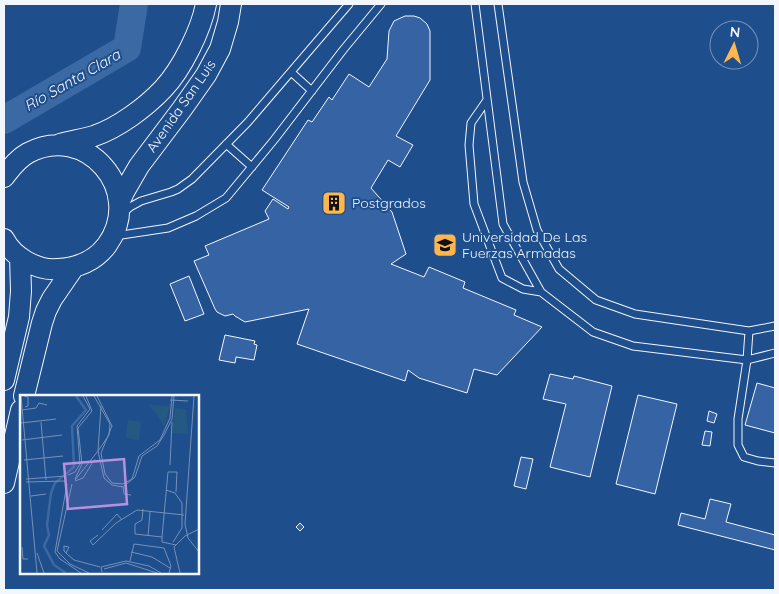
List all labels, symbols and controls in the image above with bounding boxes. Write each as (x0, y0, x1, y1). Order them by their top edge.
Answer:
north arrow (709, 20, 759, 70)
text: N (729, 23, 741, 41)
water label: Río Santa Clara (21, 44, 124, 115)
street label: Avenida San Luis (142, 56, 220, 156)
building icon: Postgrados (321, 190, 347, 216)
place label: Postgrados (352, 194, 426, 212)
place label: Universidad De Las Fuerzas Armadas (462, 228, 587, 262)
school or university icon: Universidad De Las Fuerzas Armadas (432, 232, 458, 258)
inset map (20, 395, 199, 574)

